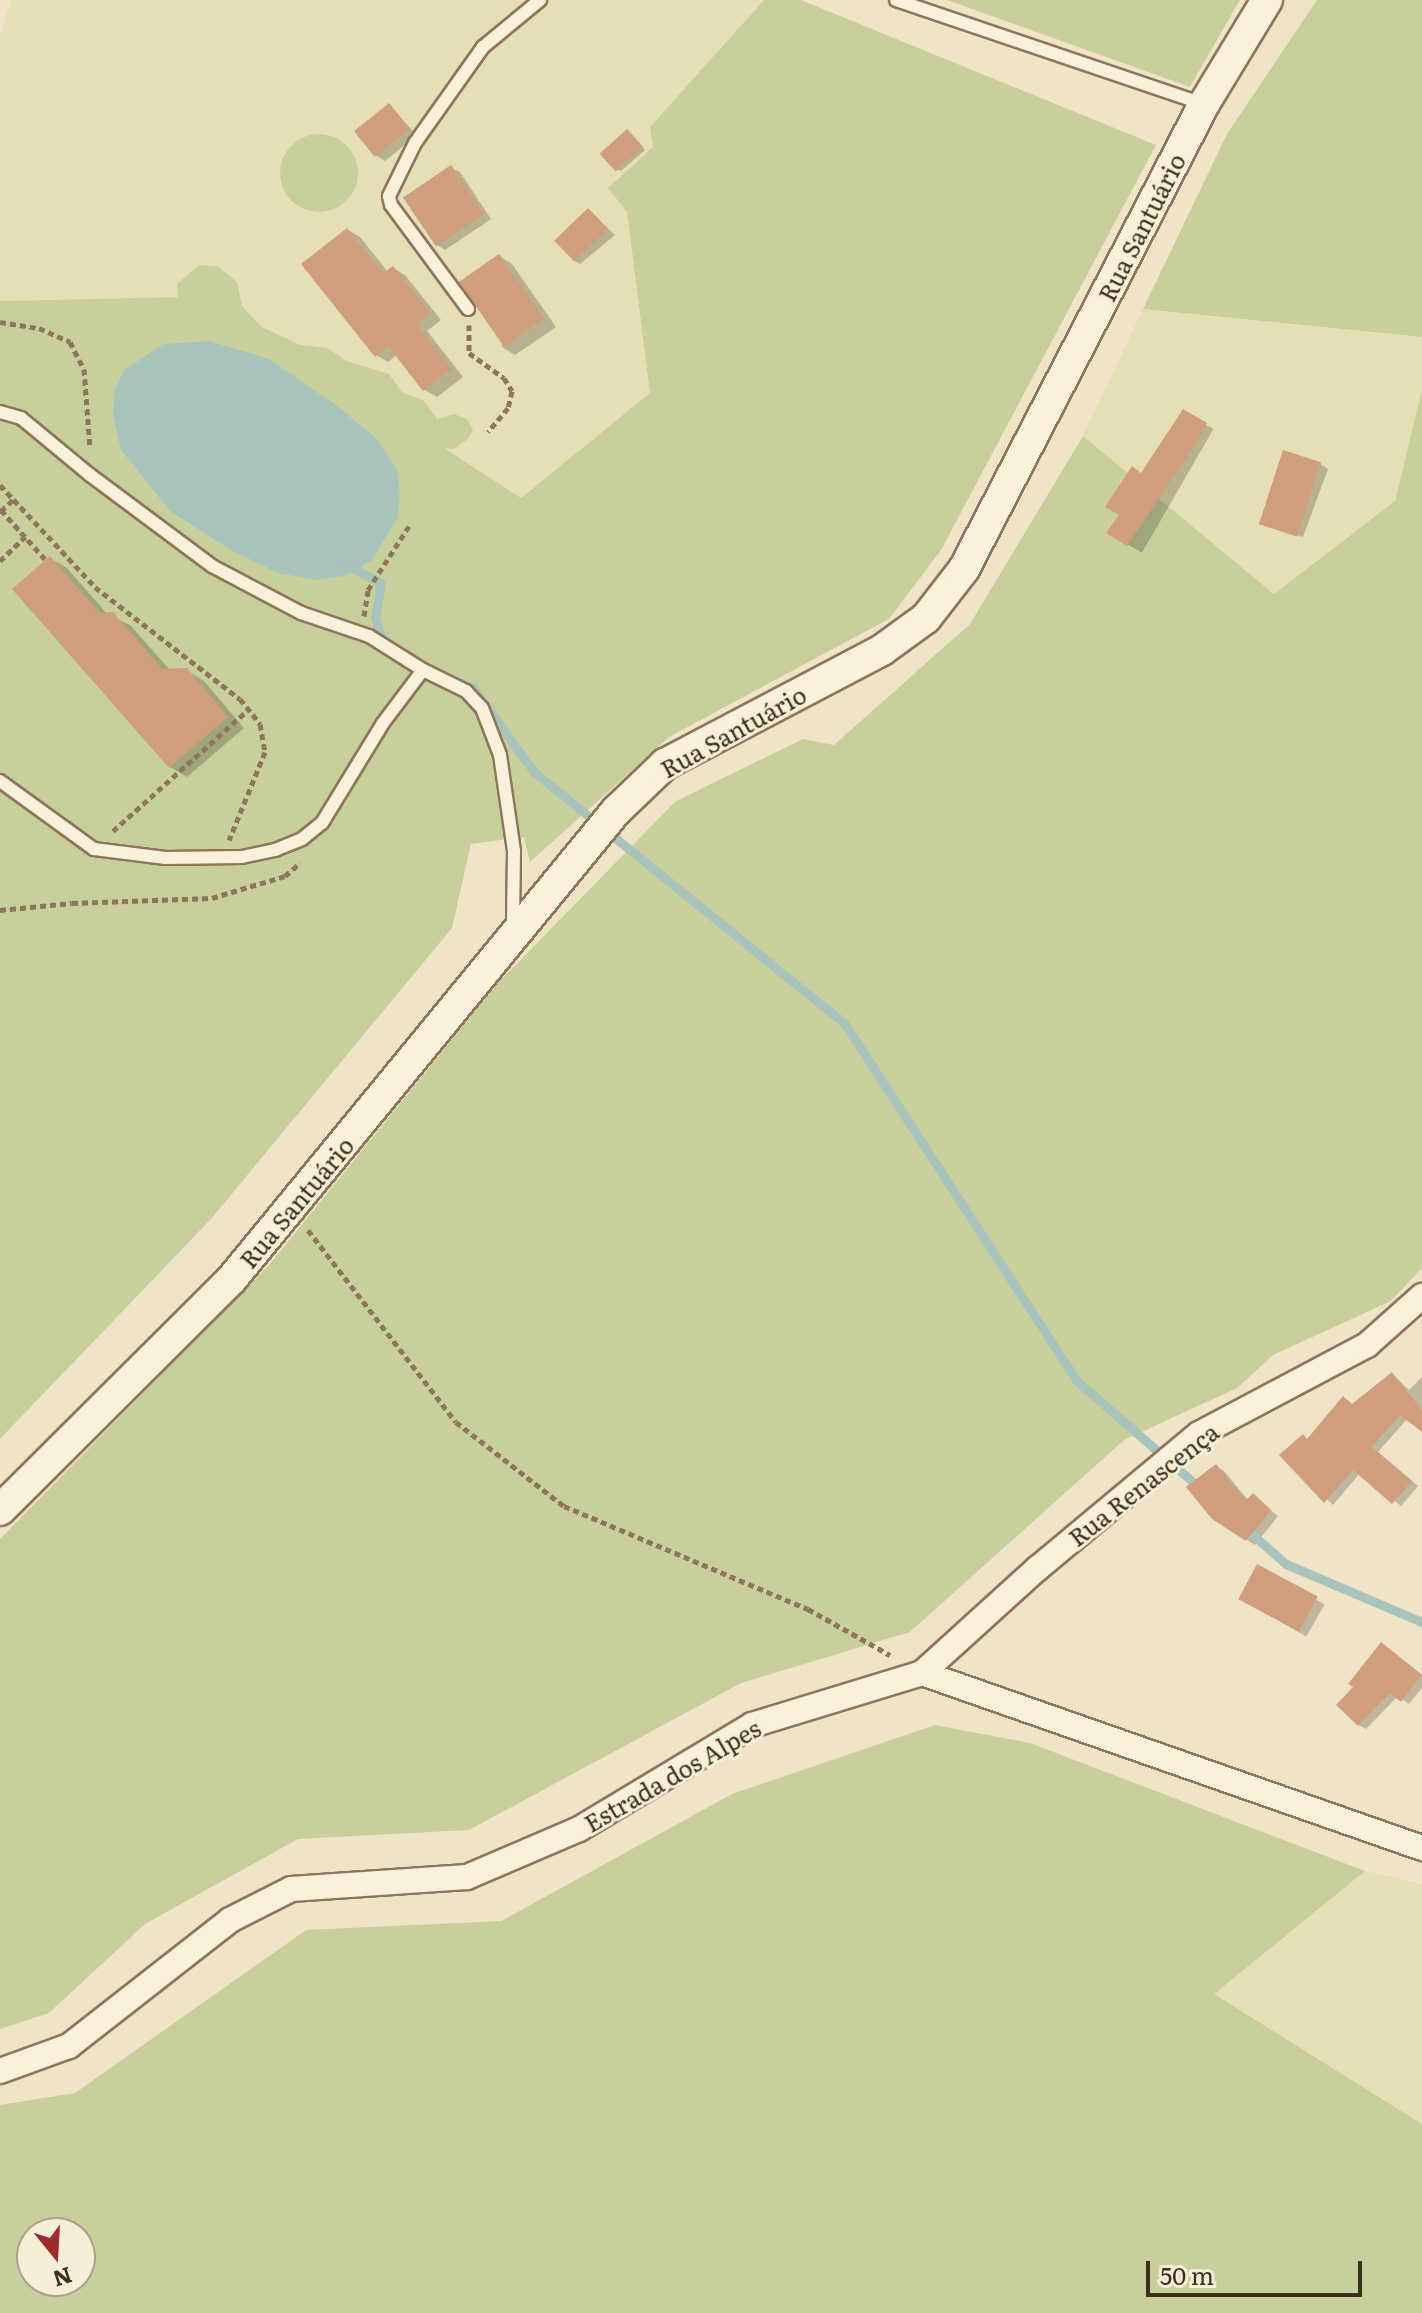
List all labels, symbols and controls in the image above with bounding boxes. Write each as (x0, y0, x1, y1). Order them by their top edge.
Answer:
street label: Rua Santuário (1091, 148, 1191, 306)
street label: Rua Santuário (655, 679, 811, 783)
street label: Rua Santuário (233, 1131, 359, 1273)
street label: Rua Renascença (1062, 1417, 1224, 1551)
street label: Estrada dos Alpes (579, 1713, 765, 1837)
north arrow (16, 2217, 96, 2297)
scale bar (1150, 2245, 1366, 2295)
text: 50 m (1160, 2257, 1214, 2292)
text: N (49, 2260, 77, 2297)

